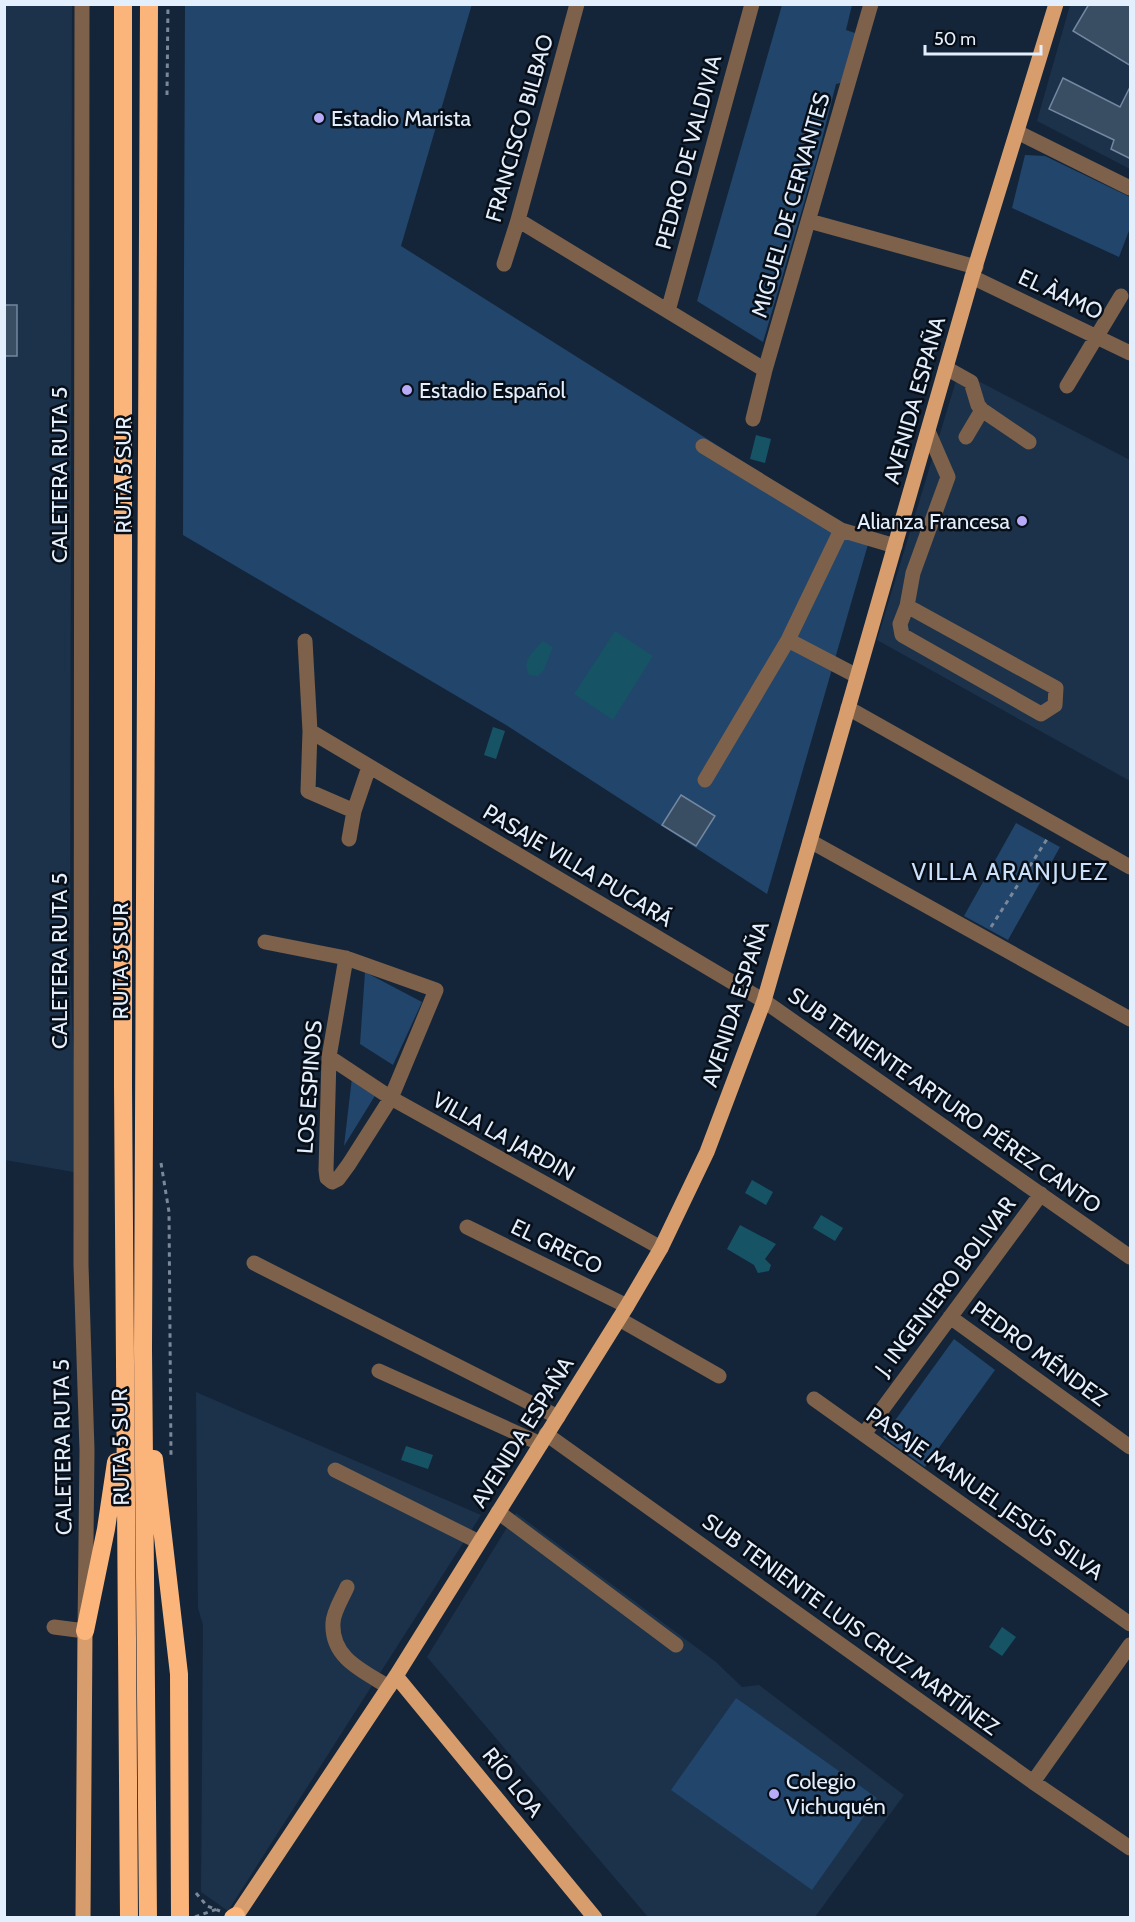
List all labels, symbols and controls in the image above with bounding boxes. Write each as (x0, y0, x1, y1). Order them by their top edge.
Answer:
scale bar (925, 18, 1040, 56)
text: 50 m (934, 28, 976, 50)
street label: FRANCISCO BILBAO (480, 31, 559, 225)
street label: PEDRO DE VALDIVIA (650, 52, 728, 252)
street label: MIGUEL DE CERVANTES (745, 90, 836, 321)
place label: Estadio Marista (331, 105, 472, 132)
marker: Estadio Marista (312, 111, 326, 125)
street label: EL ÀAMO (1014, 263, 1107, 326)
street label: AVENIDA ESPAÑA (878, 313, 951, 487)
place label: Estadio Español (419, 377, 566, 404)
marker: Estadio Español (400, 383, 414, 397)
street label: CALETERA RUTA 5 (46, 387, 73, 563)
street label: RUTA 5 SUR (110, 416, 137, 534)
place label: Alianza Francesa (857, 508, 1010, 535)
marker: Alianza Francesa (1015, 514, 1029, 528)
street label: PASAJE VILLA PUCARÁ (478, 798, 678, 933)
district label: VILLA ARANJUEZ (912, 857, 1108, 886)
street label: CALETERA RUTA 5 (46, 873, 73, 1049)
street label: RUTA 5 SUR (107, 902, 134, 1020)
street label: AVENIDA ESPAÑA (696, 917, 775, 1090)
street label: SUB TENIENTE ARTURO PÉREZ CANTO (783, 982, 1106, 1219)
street label: LOS ESPINOS (291, 1019, 328, 1155)
street label: VILLA LA JARDIN (428, 1086, 580, 1187)
street label: J. INGENIERO BOLIVAR (869, 1191, 1022, 1382)
street label: EL GRECO (507, 1213, 607, 1280)
street label: PEDRO MÉNDEZ (965, 1295, 1112, 1412)
street label: AVENIDA ESPAÑA (465, 1351, 580, 1513)
street label: CALETERA RUTA 5 (47, 1359, 78, 1535)
street label: RUTA 5 SUR (106, 1388, 135, 1506)
street label: PASAJE MANUEL JESÚS SILVA (861, 1401, 1109, 1586)
street label: SUB TENIENTE LUIS CRUZ MARTÍNEZ (697, 1508, 1004, 1741)
street label: RÍO LOA (476, 1742, 549, 1823)
place label: Colegio Vichuquén (786, 1768, 886, 1820)
marker: Colegio Vichuquén (767, 1787, 781, 1801)

